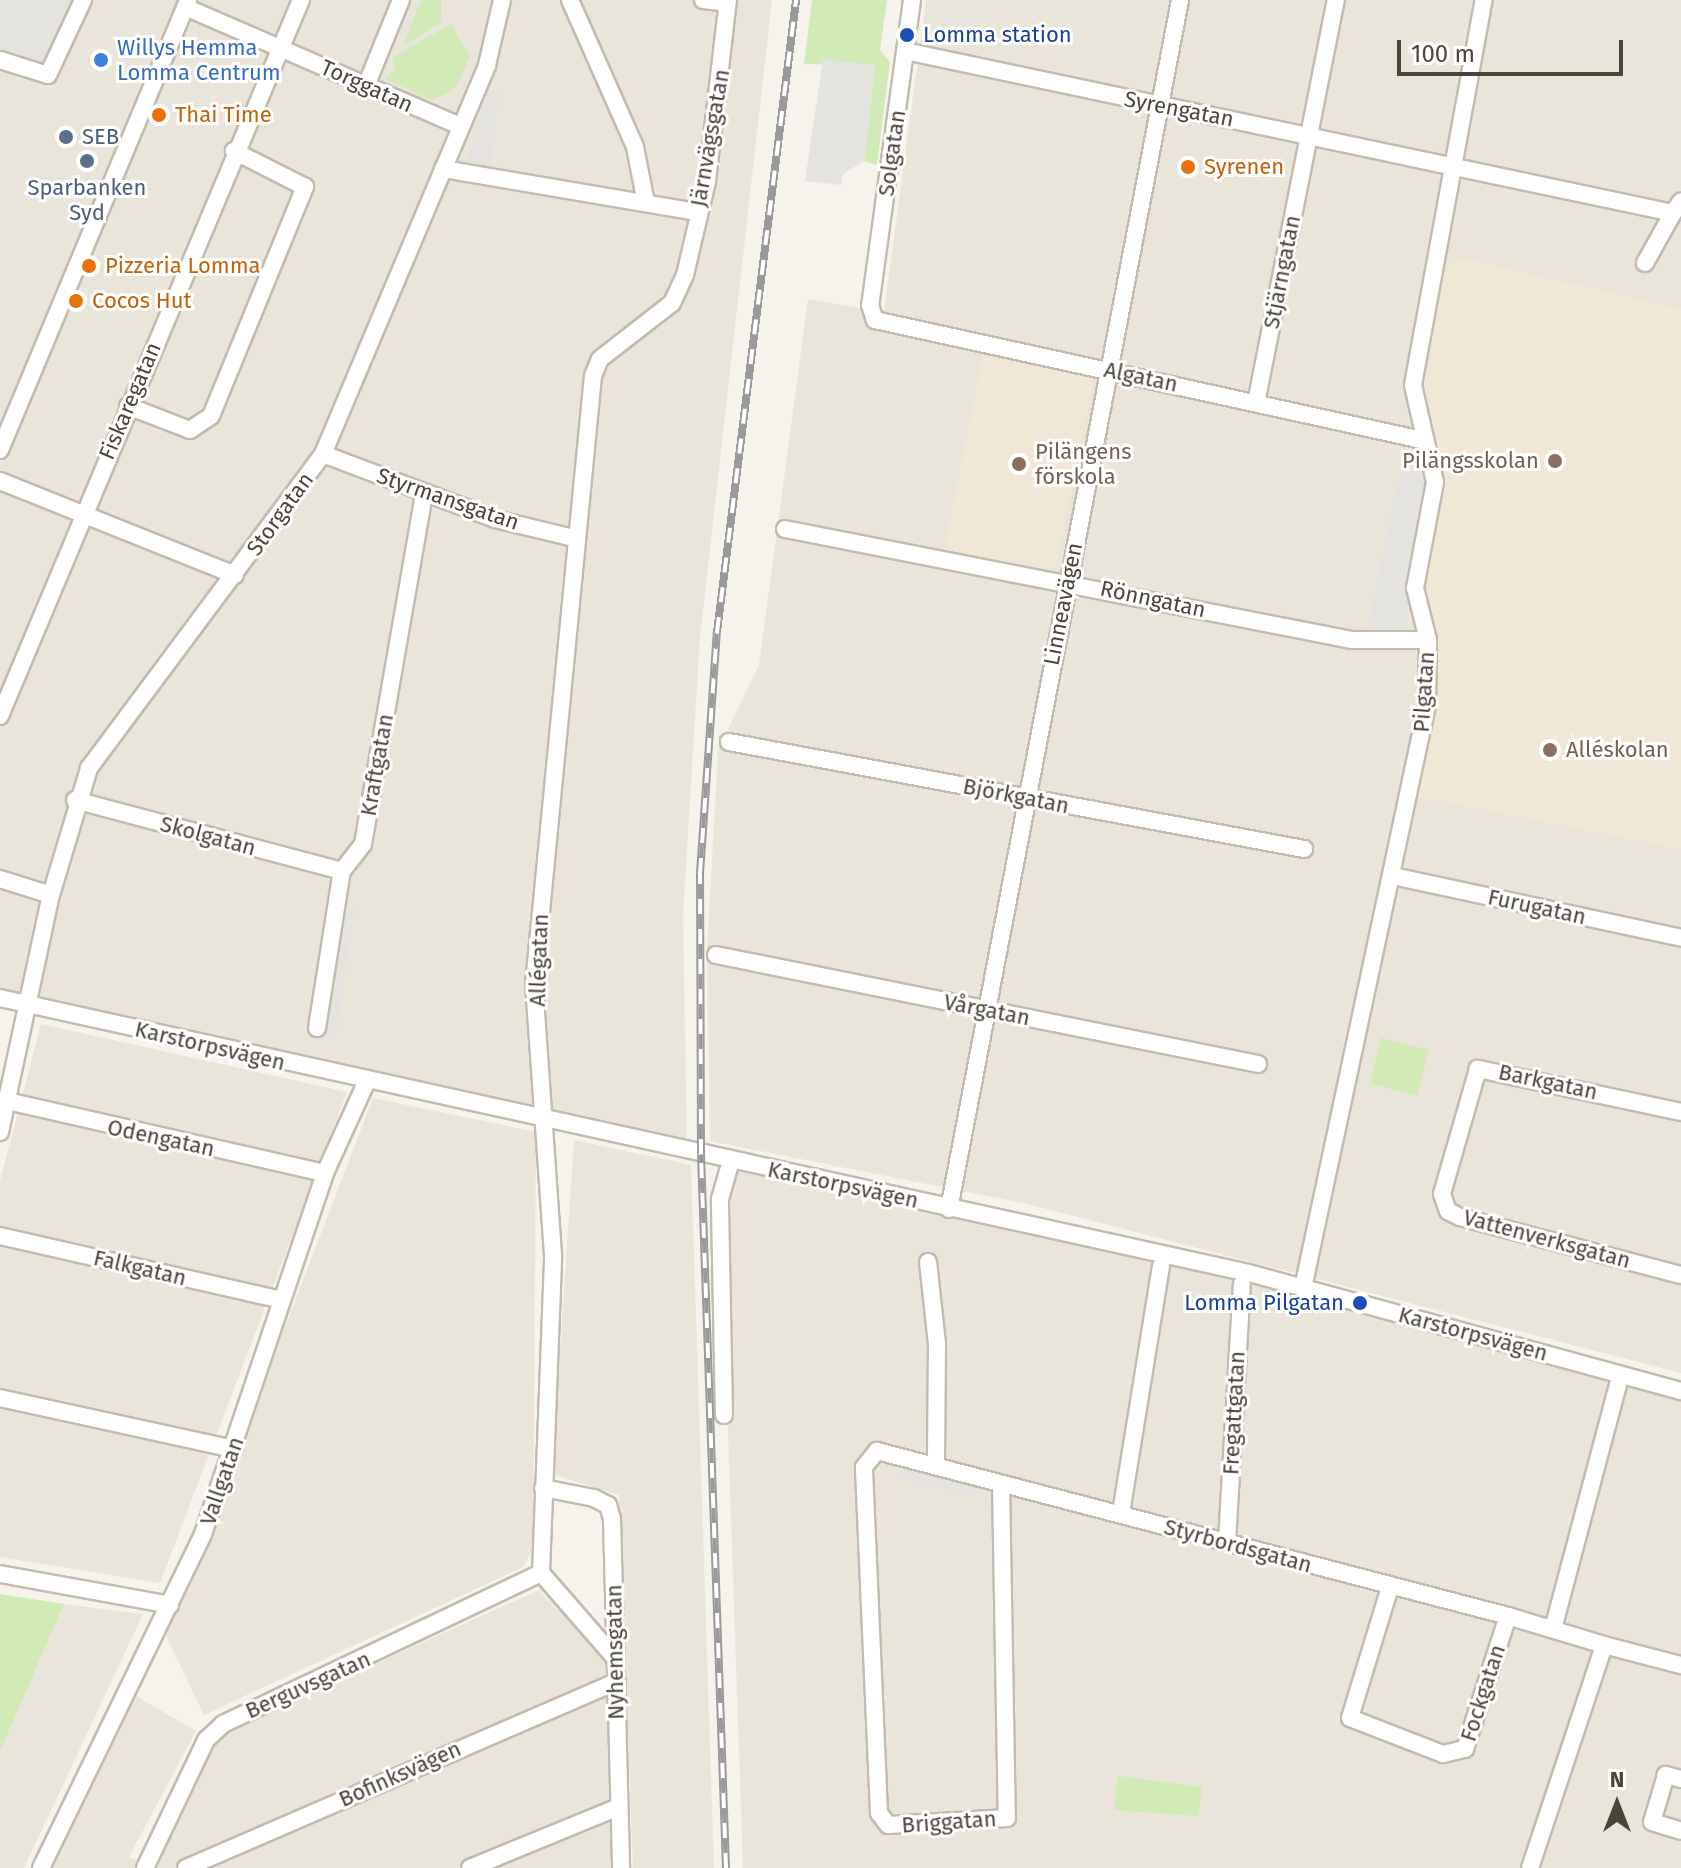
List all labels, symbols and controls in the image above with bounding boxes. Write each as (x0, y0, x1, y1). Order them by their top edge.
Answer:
place label: Lomma station (923, 22, 1072, 48)
scale bar (1401, 24, 1627, 74)
marker: Lomma station (898, 26, 916, 44)
place label: Willys Hemma Lomma Centrum (117, 34, 281, 86)
text: 100 m (1411, 40, 1475, 68)
marker: Willys Hemma Lomma Centrum (92, 51, 110, 69)
street label: Torggatan (317, 54, 417, 118)
street label: Järnvägsgatan (685, 67, 735, 209)
street label: Syrengatan (1122, 85, 1236, 133)
place label: Thai Time (175, 102, 272, 128)
marker: Thai Time (150, 106, 168, 124)
street label: Solgatan (873, 108, 911, 198)
place label: SEB (82, 124, 119, 150)
marker: SEB (57, 128, 75, 146)
marker: Sparbanken Syd (78, 152, 96, 170)
place label: Syrenen (1204, 154, 1284, 180)
marker: Syrenen (1179, 158, 1197, 176)
place label: Sparbanken Syd (28, 174, 146, 226)
street label: Stjärngatan (1258, 213, 1306, 331)
place label: Pizzeria Lomma (105, 253, 260, 279)
marker: Pizzeria Lomma (80, 257, 98, 275)
place label: Cocos Hut (92, 288, 191, 314)
marker: Cocos Hut (67, 292, 85, 310)
street label: Fiskaregatan (93, 338, 167, 464)
street label: Algatan (1102, 356, 1180, 398)
place label: Pilängens förskola (1035, 438, 1131, 490)
place label: Pilängsskolan (1402, 448, 1539, 474)
marker: Pilängsskolan (1546, 452, 1564, 470)
marker: Pilängens förskola (1010, 455, 1028, 473)
street label: Styrmansgatan (373, 462, 523, 536)
street label: Storgatan (241, 467, 319, 561)
street label: Linneavägen (1038, 540, 1088, 668)
street label: Rönngatan (1098, 575, 1208, 623)
street label: Pilgatan (1408, 651, 1440, 733)
street label: Kraftgatan (355, 712, 399, 818)
place label: Alléskolan (1566, 737, 1669, 763)
marker: Alléskolan (1541, 741, 1559, 759)
street label: Björkgatan (961, 773, 1071, 819)
street label: Skolgatan (157, 811, 259, 861)
street label: Furugatan (1485, 884, 1589, 930)
street label: Allégatan (524, 913, 554, 1007)
street label: Vårgatan (942, 989, 1032, 1031)
street label: Karstorpsvägen (132, 1016, 288, 1076)
street label: Barkgatan (1496, 1059, 1600, 1105)
street label: Odengatan (105, 1114, 217, 1162)
street label: Karstorpsvägen (765, 1156, 921, 1214)
street label: Vattenverksgatan (1461, 1204, 1633, 1274)
street label: Falkgatan (91, 1245, 189, 1291)
place label: Lomma Pilgatan (1184, 1290, 1344, 1316)
marker: Lomma Pilgatan (1351, 1294, 1369, 1312)
street label: Karstorpsvägen (1396, 1301, 1550, 1367)
street label: Fregattgatan (1218, 1350, 1250, 1476)
street label: Vallgatan (195, 1433, 249, 1529)
street label: Styrbordsgatan (1161, 1514, 1315, 1578)
street label: Nyhemsgatan (601, 1584, 629, 1720)
street label: Fockgatan (1455, 1641, 1511, 1745)
street label: Berguvsgatan (241, 1646, 375, 1724)
street label: Bofinksvägen (335, 1735, 465, 1813)
north arrow (1577, 1764, 1657, 1844)
text: N (1610, 1766, 1624, 1793)
street label: Briggatan (901, 1806, 997, 1838)

